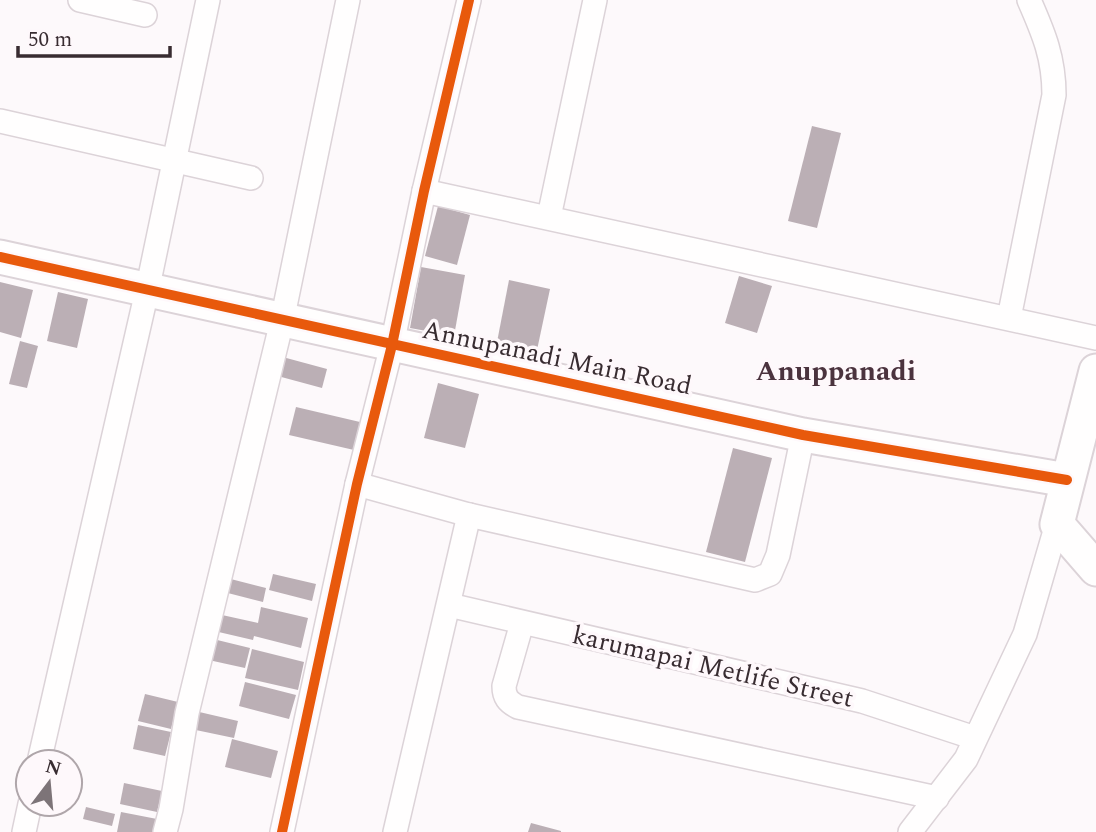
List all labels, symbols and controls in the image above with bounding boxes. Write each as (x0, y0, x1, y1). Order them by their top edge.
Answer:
scale bar (18, 14, 170, 58)
text: 50 m (28, 24, 72, 56)
street label: Annupanadi Main Road (418, 310, 696, 406)
district label: Anuppanadi (756, 350, 916, 393)
street label: karumapai Metlife Street (568, 615, 858, 719)
north arrow (14, 748, 84, 818)
text: N (42, 752, 65, 784)

